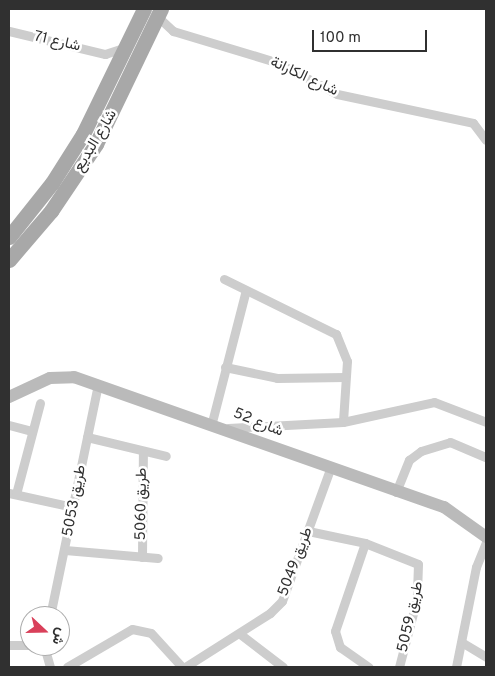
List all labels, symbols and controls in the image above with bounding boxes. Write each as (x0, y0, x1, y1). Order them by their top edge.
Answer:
scale bar (315, 20, 430, 52)
street label: شارع 71 (32, 28, 82, 56)
text: 100 m (320, 29, 361, 48)
street label: شارع الكارانة (267, 53, 341, 101)
street label: شارع البديع (70, 107, 122, 175)
street label: شارع 52 (230, 405, 286, 441)
street label: طريق 5053 (59, 464, 91, 538)
street label: طريق 5060 (132, 467, 152, 541)
street label: طريق 5049 (275, 525, 317, 599)
street label: طريق 5059 (394, 580, 428, 654)
north arrow (20, 606, 70, 656)
text: ش (48, 625, 69, 647)

